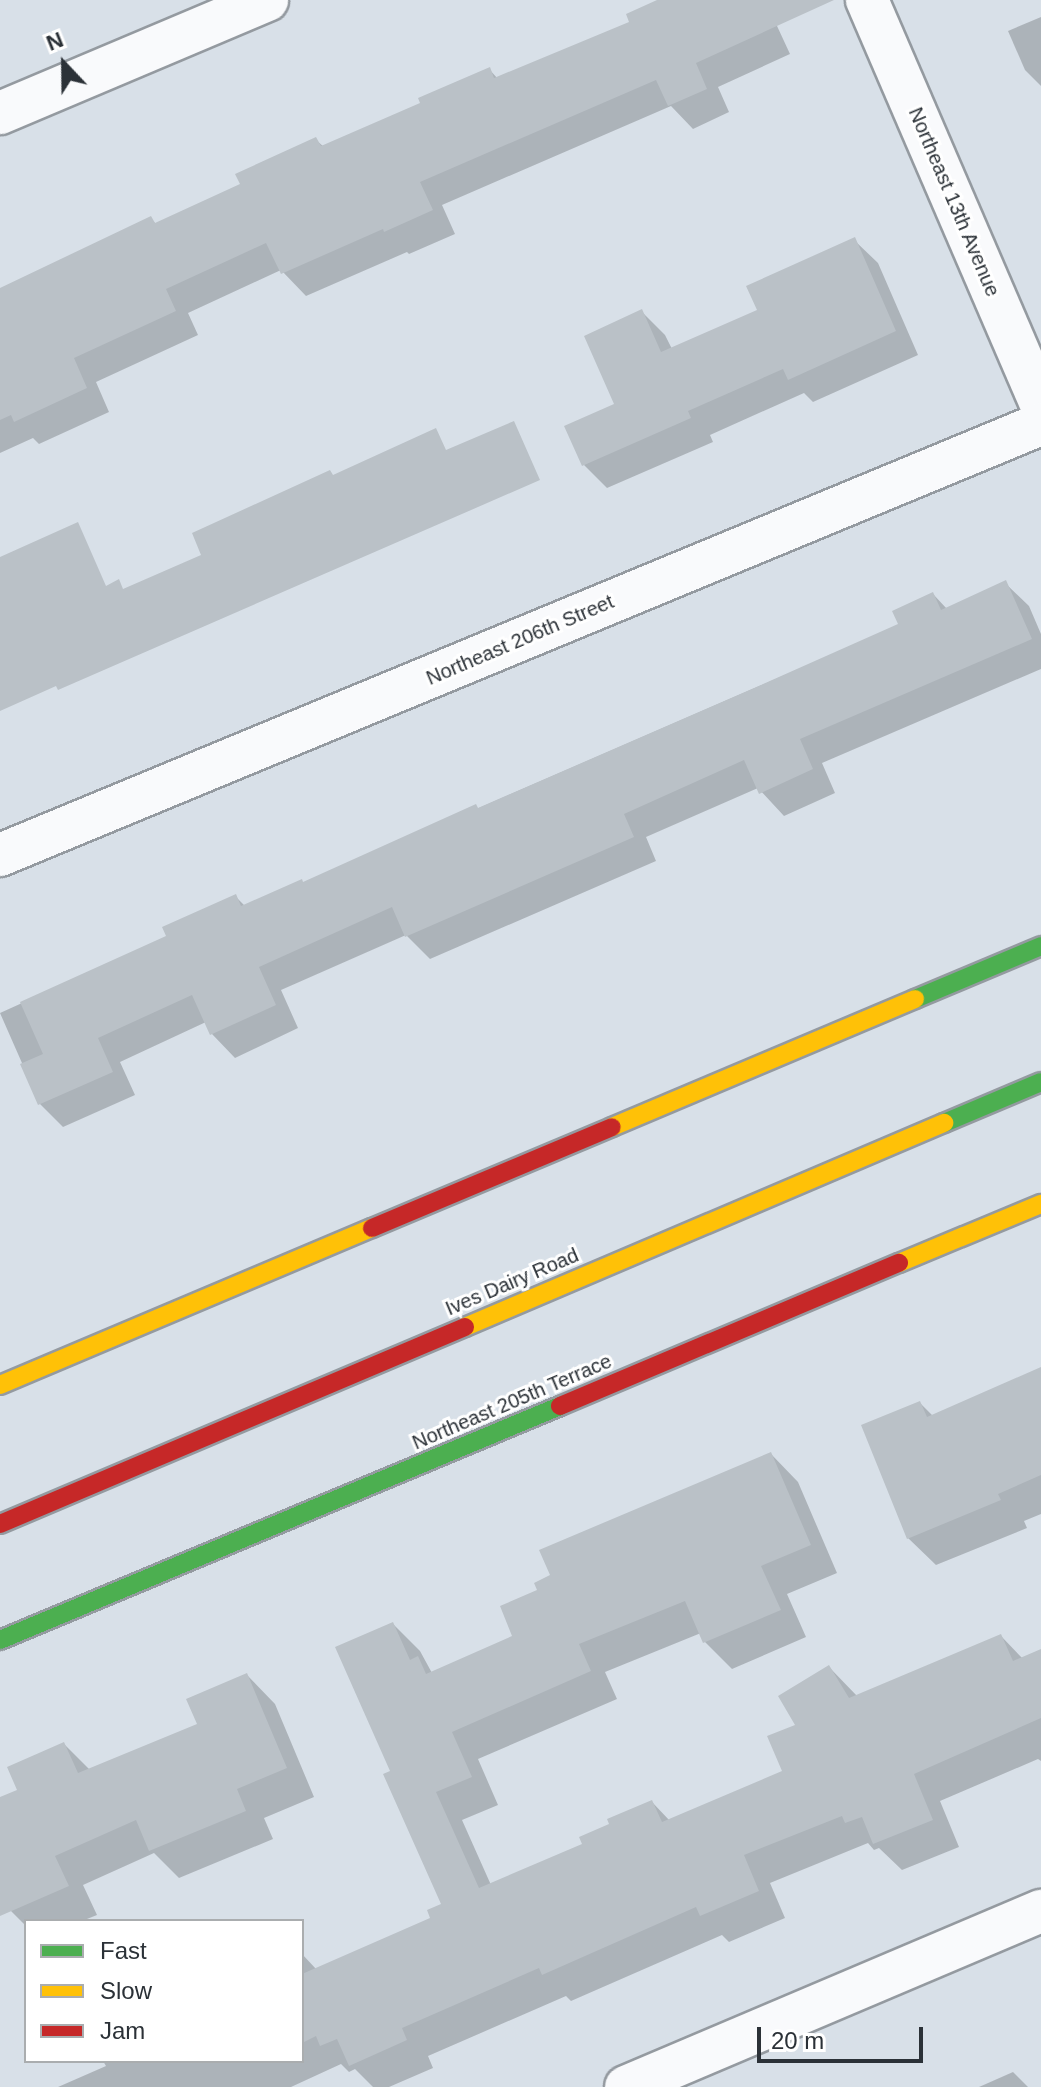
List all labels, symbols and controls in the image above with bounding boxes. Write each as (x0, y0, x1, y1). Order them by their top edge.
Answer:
north arrow (24, 24, 104, 104)
text: N (43, 27, 67, 56)
street label: Northeast 13th Avenue (903, 103, 1005, 301)
street label: Northeast 206th Street (423, 590, 617, 690)
street label: Ives Dairy Road (442, 1243, 582, 1321)
street label: Northeast 205th Terrace (409, 1349, 615, 1455)
legend (24, 1919, 304, 2063)
text: Fast (100, 1937, 147, 1964)
text: Slow (100, 1977, 152, 2004)
scale bar (761, 2011, 927, 2061)
text: Jam (100, 2017, 145, 2044)
text: 20 m (771, 2027, 824, 2054)

